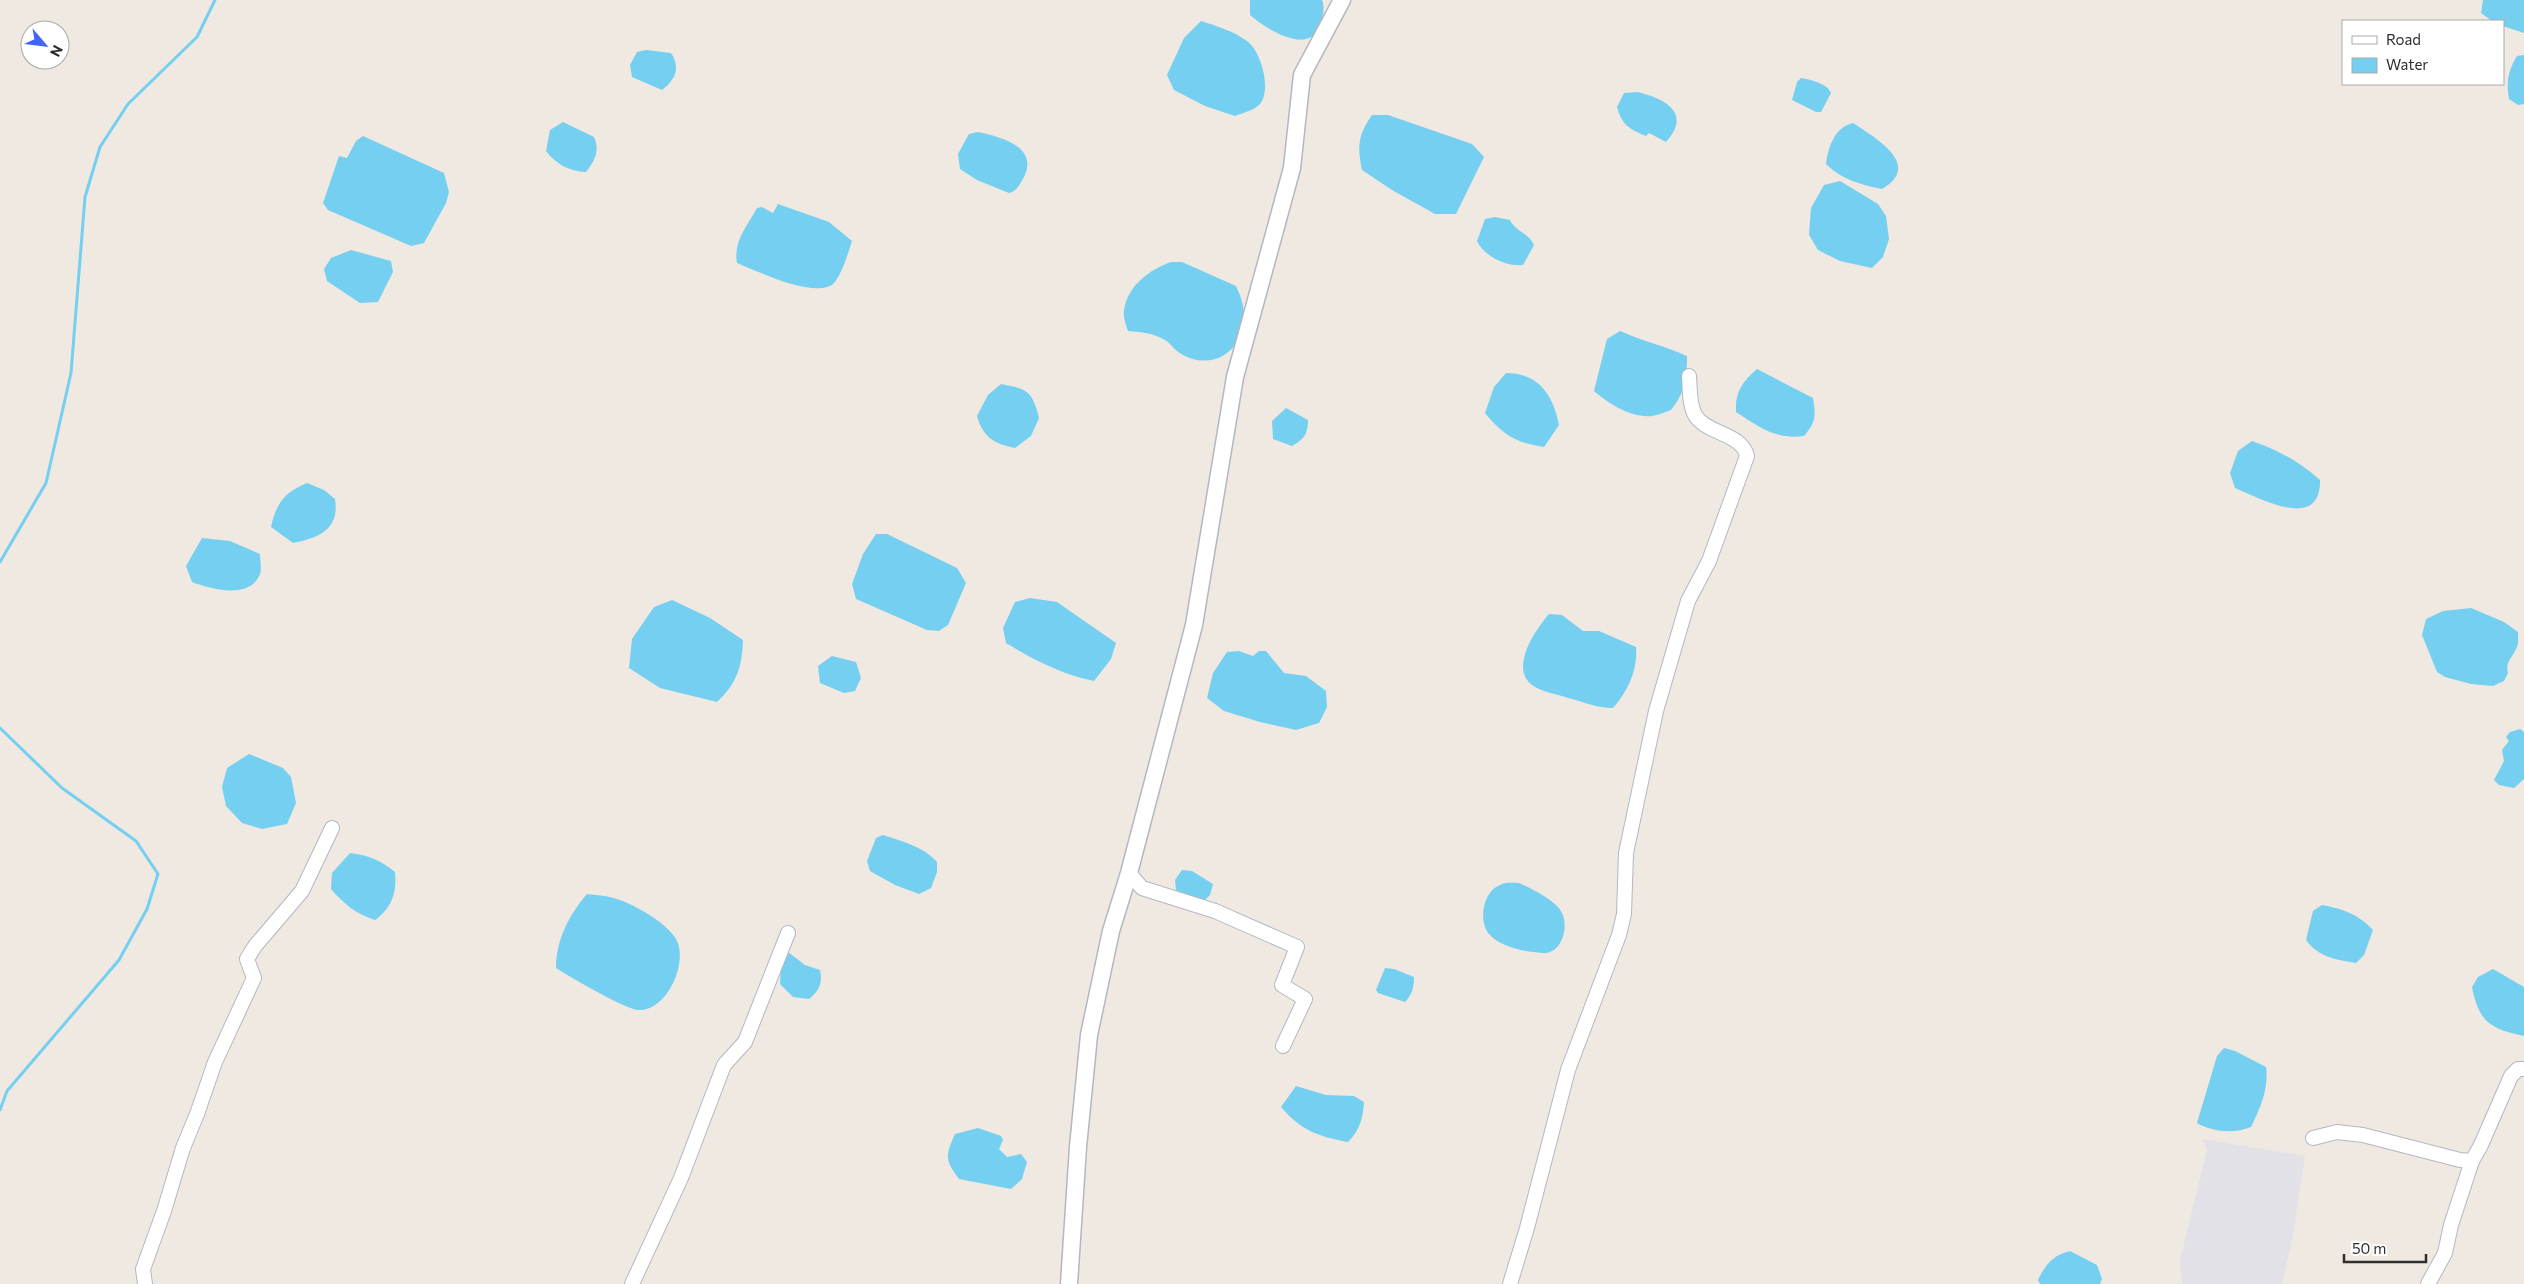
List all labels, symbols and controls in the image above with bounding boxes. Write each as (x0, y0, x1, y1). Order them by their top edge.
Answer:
north arrow (20, 20, 70, 70)
legend (2342, 20, 2504, 85)
text: Road (2386, 30, 2421, 48)
text: N (47, 43, 67, 60)
text: Water (2386, 55, 2428, 73)
scale bar (2344, 1232, 2426, 1264)
text: 50 m (2352, 1239, 2386, 1257)

